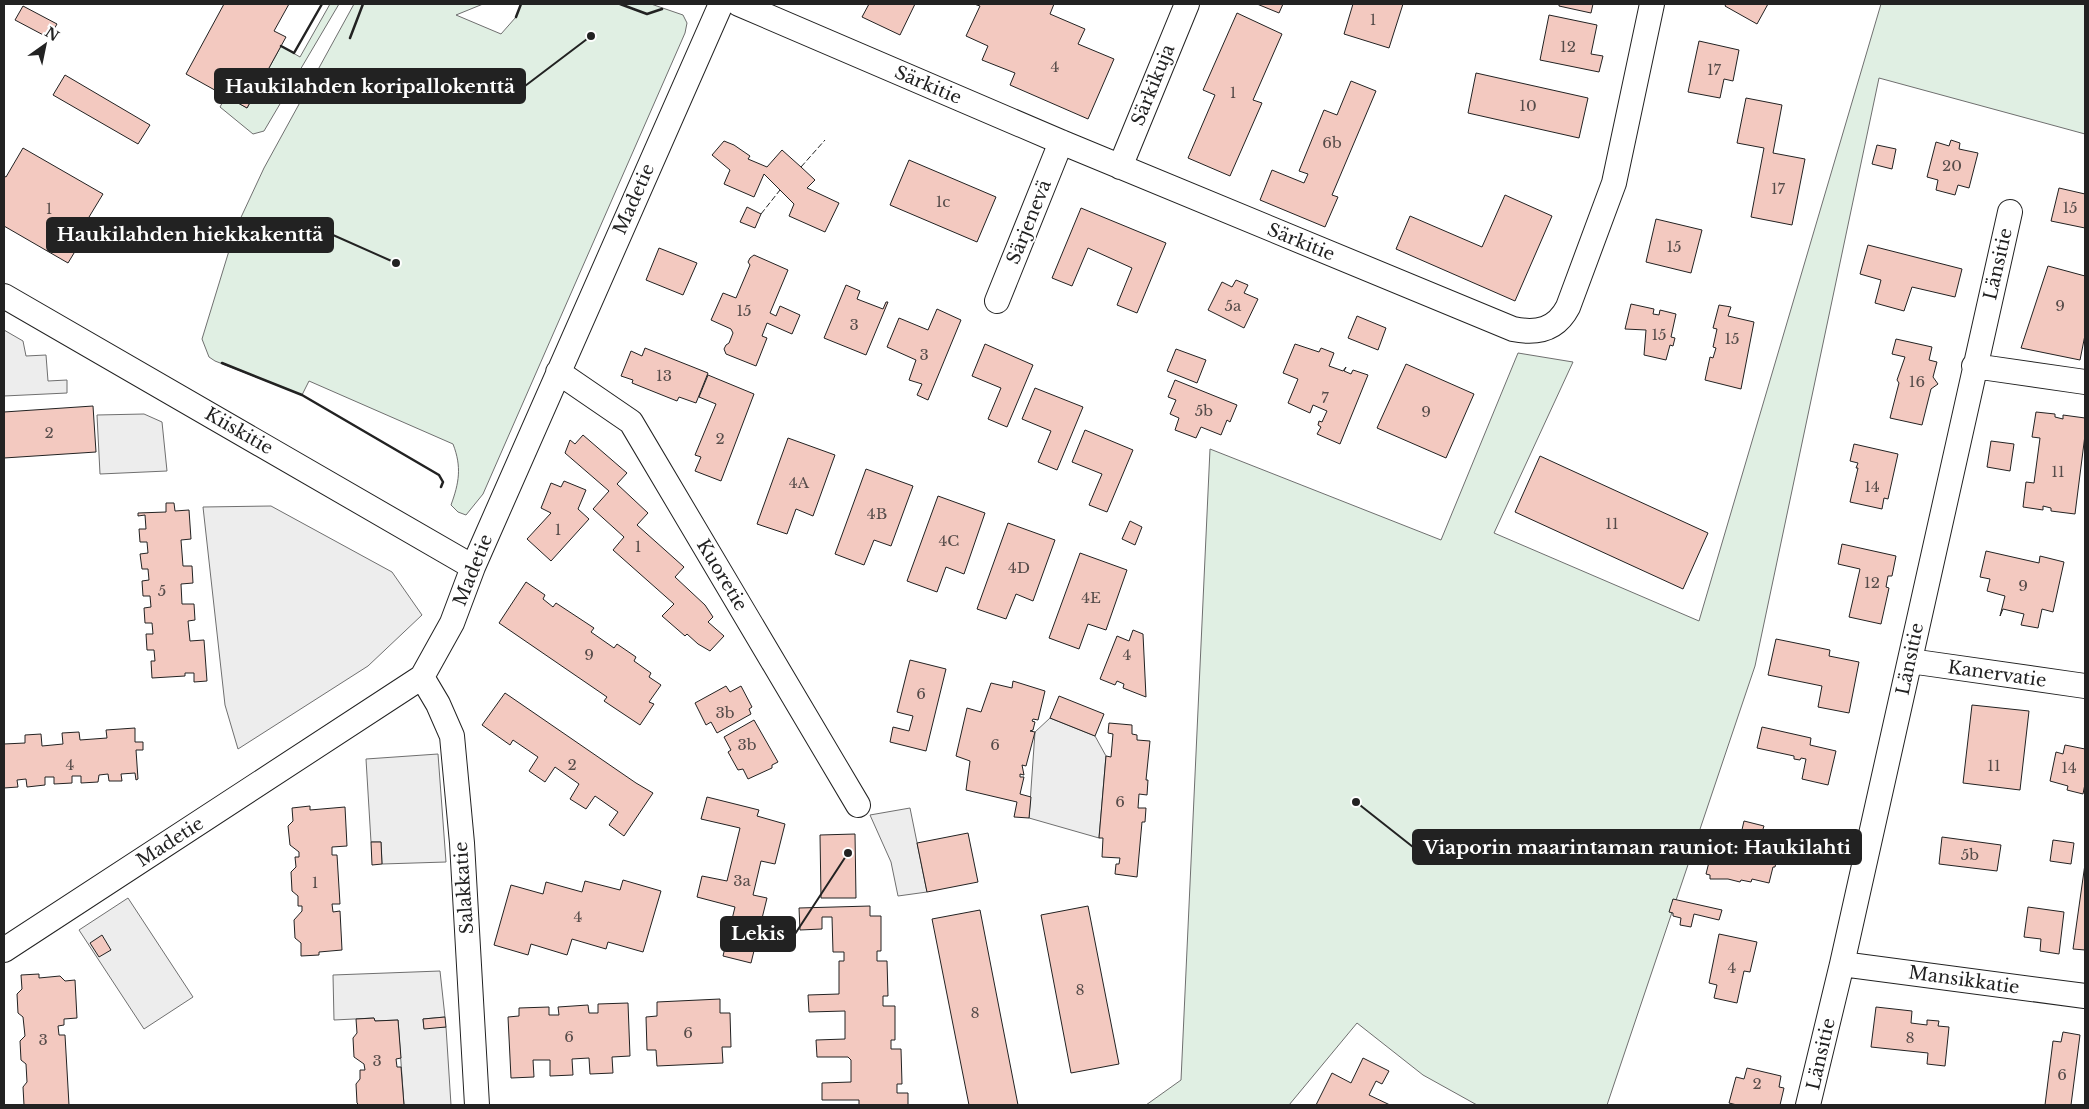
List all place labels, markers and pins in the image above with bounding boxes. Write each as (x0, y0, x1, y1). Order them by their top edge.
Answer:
callout: Haukilahden koripallokenttä (215, 69, 525, 103)
callout: Haukilahden hiekkakenttä (47, 218, 333, 252)
callout: Viaporin maarintaman rauniot: Haukilahti (1413, 830, 1861, 864)
callout: Lekis (721, 917, 795, 951)

